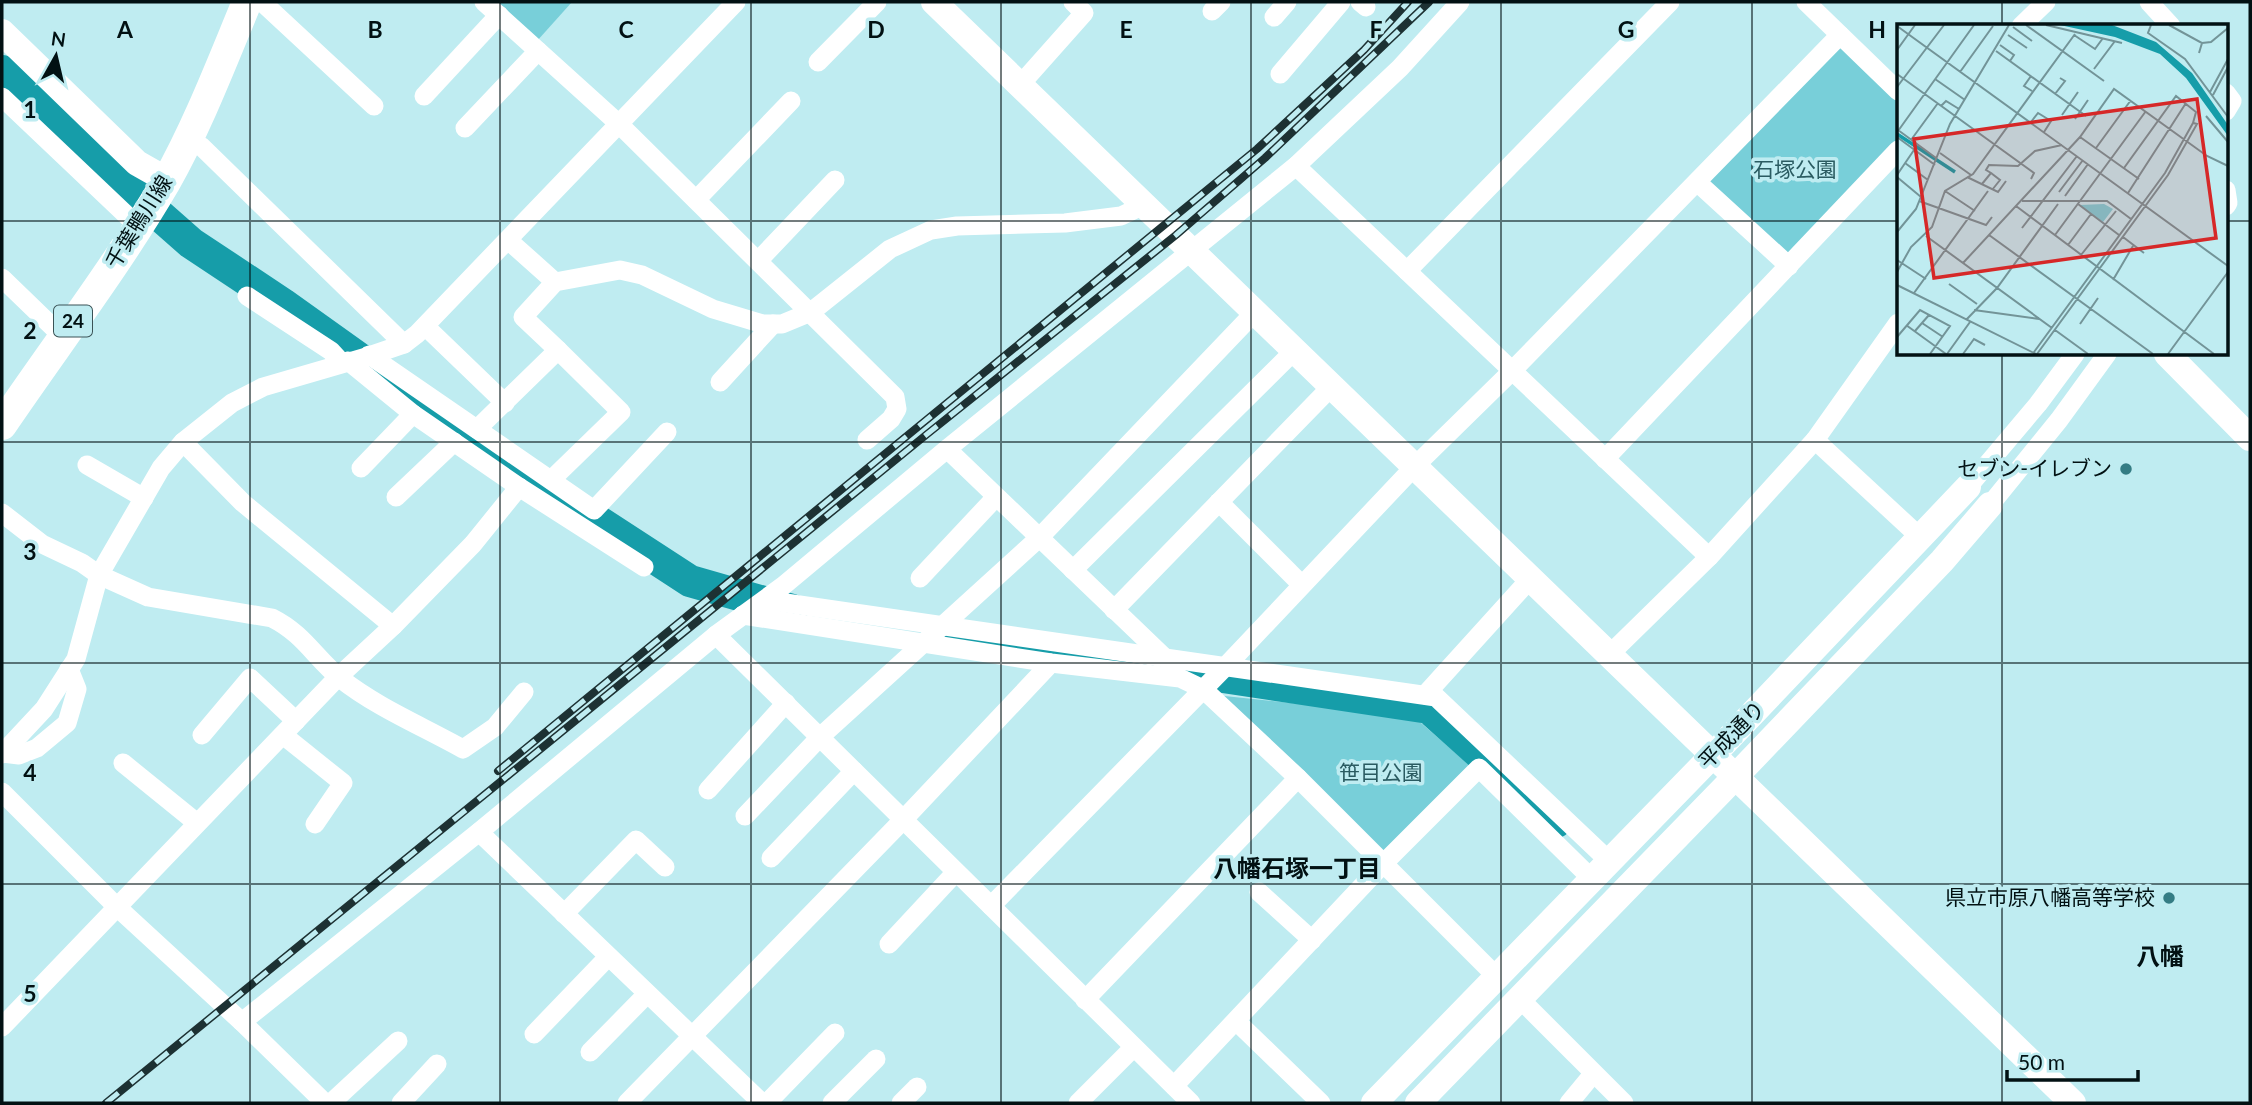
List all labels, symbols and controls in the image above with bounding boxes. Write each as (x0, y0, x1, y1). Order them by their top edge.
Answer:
text: A (116, 15, 134, 43)
text: B (367, 15, 383, 43)
text: C (618, 15, 634, 43)
text: D (867, 15, 885, 43)
text: E (1119, 15, 1133, 43)
text: F (1369, 15, 1383, 43)
text: G (1618, 15, 1634, 43)
text: H (1868, 15, 1886, 43)
north arrow (21, 21, 91, 91)
inset map (1897, 24, 2228, 355)
text: N (50, 26, 67, 51)
text: 1 (23, 95, 37, 123)
park label: 石塚公園 (1753, 156, 1837, 181)
street label: 千葉鴨川線 (99, 170, 176, 272)
road number: 24 (54, 306, 92, 336)
text: 2 (23, 316, 37, 344)
place label: セブン-イレブン (1957, 455, 2112, 480)
marker: セブン-イレブン (2118, 461, 2134, 477)
text: 3 (23, 537, 37, 565)
street label: 平成通り (1693, 695, 1769, 773)
text: 4 (23, 758, 37, 786)
park label: 笹目公園 (1339, 759, 1423, 784)
district label: 八幡石塚一丁目 (1213, 853, 1381, 882)
place label: 県立市原八幡高等学校 (1945, 884, 2155, 909)
marker: 県立市原八幡高等学校 (2161, 890, 2177, 906)
district label: 八幡 (2136, 941, 2184, 970)
text: 5 (23, 979, 37, 1007)
scale bar (2007, 1038, 2138, 1082)
text: 50 m (2018, 1049, 2065, 1074)

